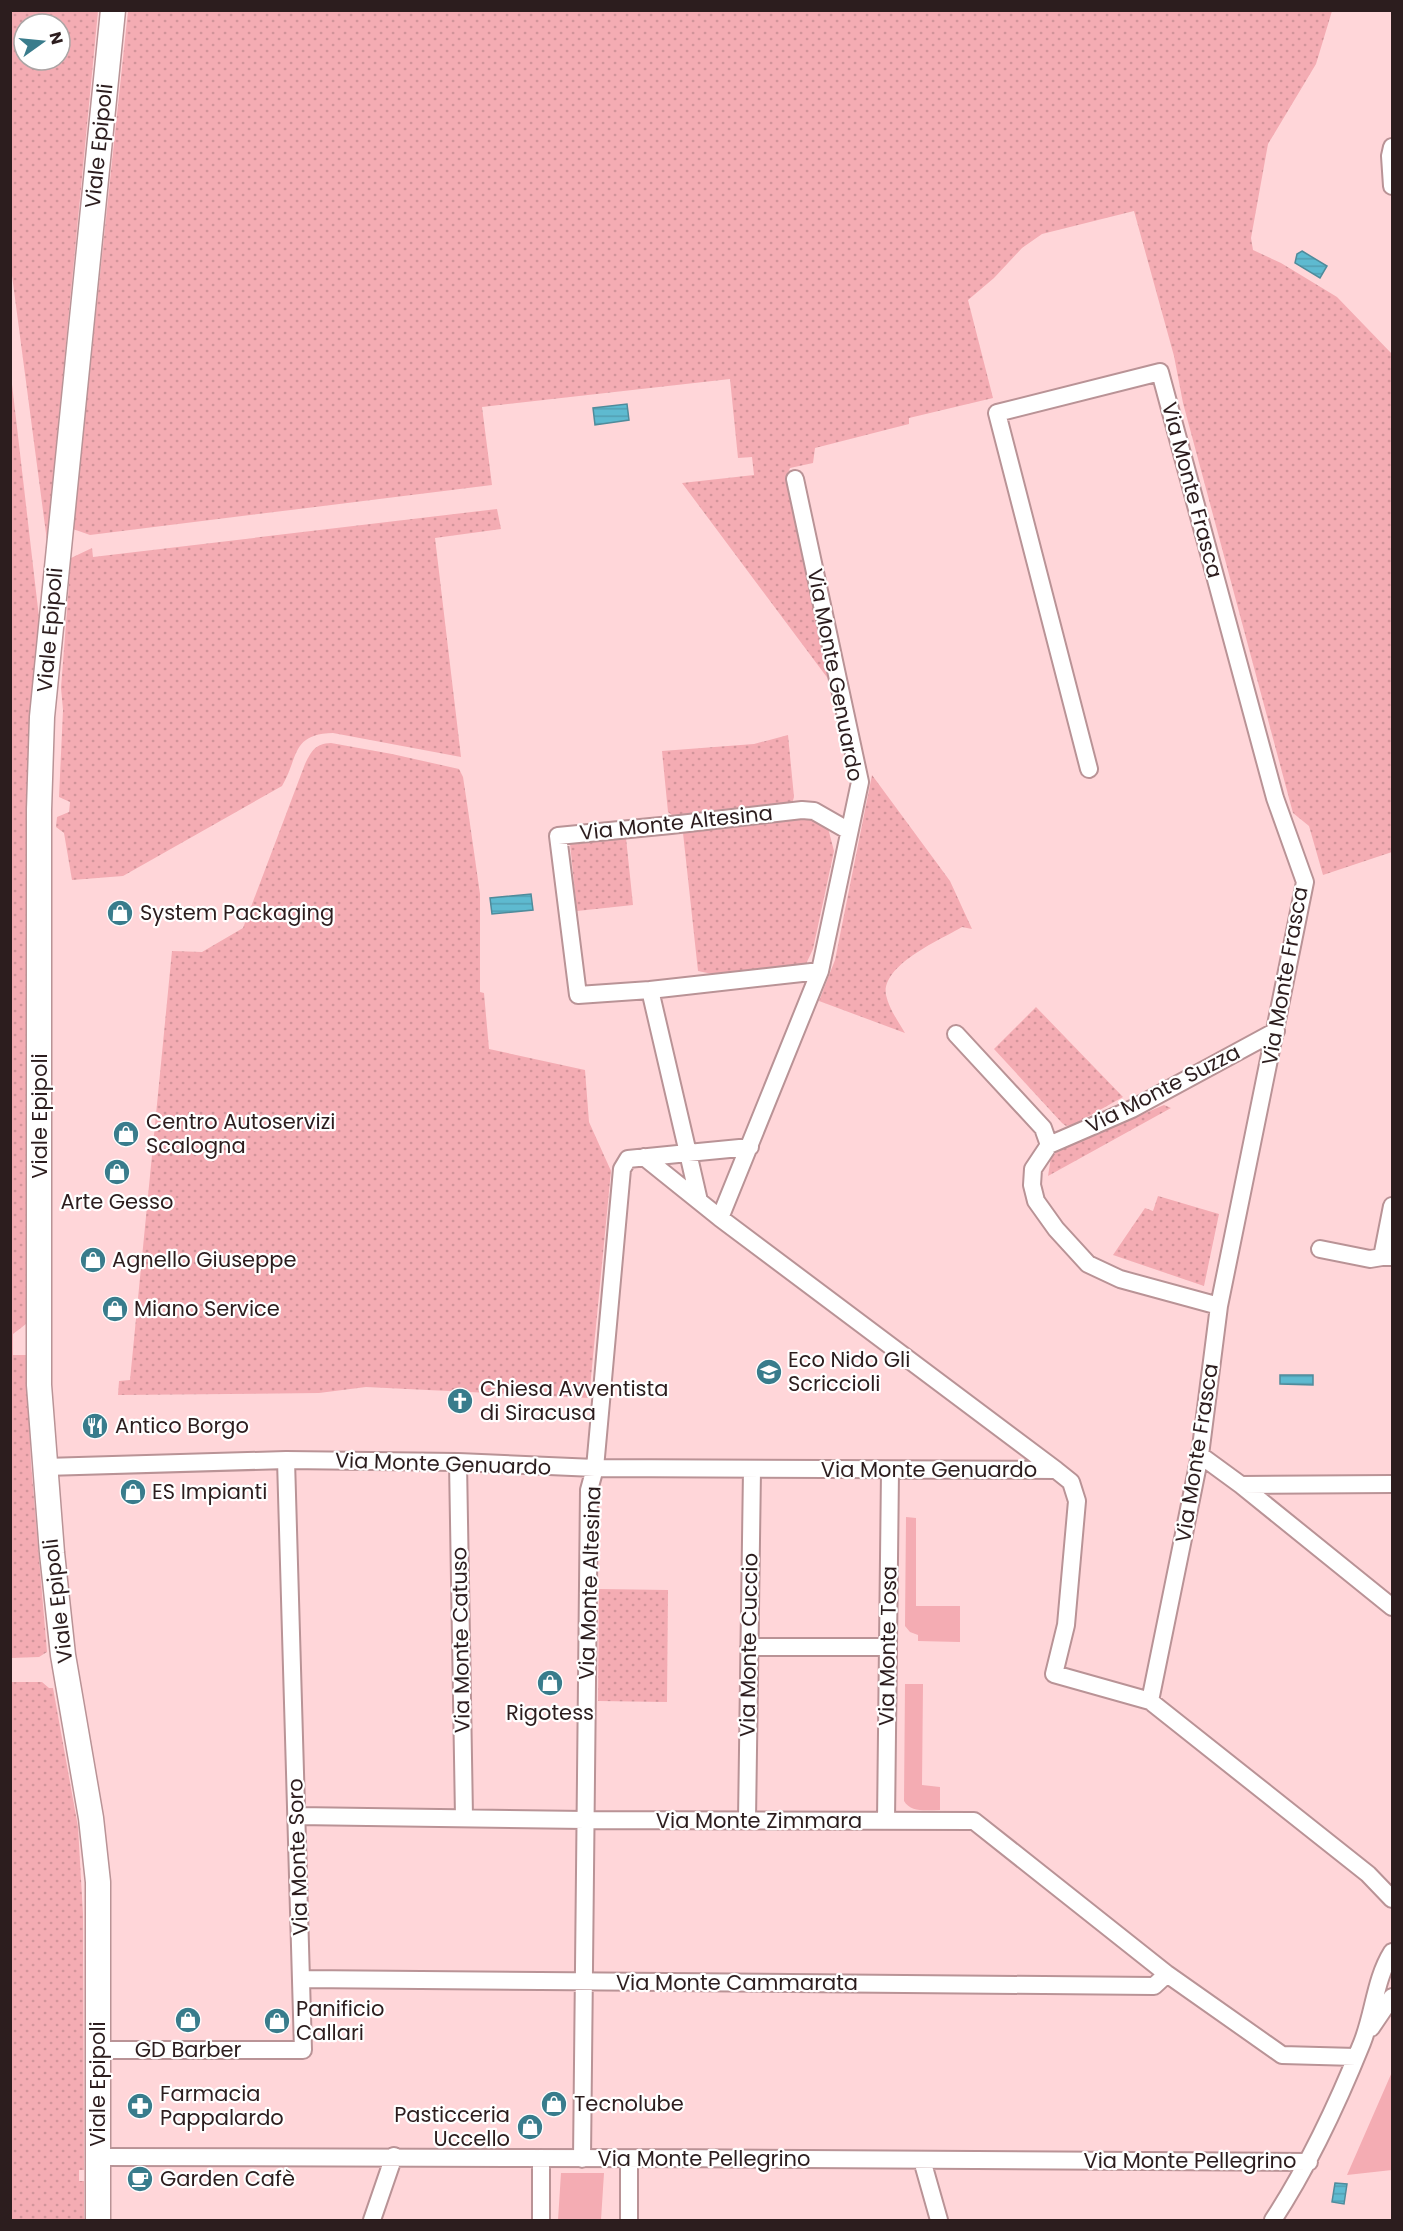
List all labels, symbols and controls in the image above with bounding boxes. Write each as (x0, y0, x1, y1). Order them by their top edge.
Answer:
north arrow (12, 12, 72, 72)
text: N (43, 29, 69, 47)
street label: Viale Epipoli (78, 82, 119, 210)
street label: Via Monte Frasca (1155, 399, 1230, 581)
street label: Viale Epipoli (30, 566, 69, 694)
street label: Via Monte Genuardo (801, 566, 870, 784)
street label: Via Monte Altesina (578, 798, 774, 847)
street label: Via Monte Frasca (1255, 884, 1314, 1068)
shop icon: System Packaging (105, 898, 135, 928)
place label: System Packaging (140, 898, 334, 927)
street label: Via Monte Suzza (1081, 1037, 1245, 1140)
street label: Viale Epipoli (25, 1053, 54, 1179)
place label: Centro Autoservizi Scalogna (146, 1107, 335, 1160)
shop icon: Centro Autoservizi Scalogna (111, 1119, 141, 1149)
shop icon: Arte Gesso (102, 1157, 132, 1187)
place label: Arte Gesso (61, 1187, 173, 1216)
shop icon: Agnello Giuseppe (78, 1245, 108, 1275)
place label: Agnello Giuseppe (112, 1245, 297, 1274)
shop icon: Miano Service (100, 1294, 130, 1324)
place label: Miano Service (134, 1294, 280, 1323)
place label: Eco Nido Gli Scriccioli (788, 1345, 910, 1398)
school or university icon: Eco Nido Gli Scriccioli (754, 1357, 784, 1387)
street label: Via Monte Frasca (1168, 1361, 1225, 1545)
place label: Chiesa Avventista di Siracusa (480, 1374, 668, 1427)
church icon: Chiesa Avventista di Siracusa (445, 1386, 475, 1416)
restaurant icon: Antico Borgo (80, 1411, 110, 1441)
place label: Antico Borgo (115, 1411, 249, 1440)
street label: Via Monte Genuardo (334, 1445, 552, 1482)
street label: Via Monte Genuardo (821, 1455, 1037, 1484)
shop icon: ES Impianti (118, 1477, 148, 1507)
place label: ES Impianti (152, 1477, 267, 1506)
street label: Via Monte Altesina (572, 1485, 607, 1681)
street label: Viale Epipoli (35, 1537, 80, 1665)
street label: Via Monte Catuso (444, 1547, 477, 1733)
street label: Via Monte Cuccio (732, 1553, 765, 1737)
street label: Via Monte Tosa (872, 1566, 903, 1726)
shop icon: Rigotess (535, 1668, 565, 1698)
place label: Rigotess (506, 1698, 594, 1727)
street label: Via Monte Soro (280, 1778, 315, 1936)
street label: Via Monte Zimmara (656, 1806, 862, 1835)
street label: Via Monte Cammarata (616, 1968, 858, 1997)
place label: Panificio Callari (296, 1994, 384, 2047)
shop icon: GD Barber (173, 2005, 203, 2035)
shop icon: Panificio Callari (262, 2006, 292, 2036)
street label: Viale Epipoli (83, 2021, 112, 2147)
place label: GD Barber (135, 2035, 242, 2064)
place label: Farmacia Pappalardo (160, 2079, 284, 2132)
shop icon: Tecnolube (539, 2089, 569, 2119)
place label: Tecnolube (574, 2089, 684, 2118)
pharmacy icon: Farmacia Pappalardo (125, 2091, 155, 2121)
place label: Pasticceria Uccello (394, 2100, 510, 2153)
shop icon: Pasticceria Uccello (515, 2112, 545, 2142)
street label: Via Monte Pellegrino (597, 2144, 811, 2173)
street label: Via Monte Pellegrino (1083, 2146, 1297, 2175)
cafe icon: Garden Cafè (125, 2164, 155, 2194)
place label: Garden Cafè (160, 2164, 295, 2193)

